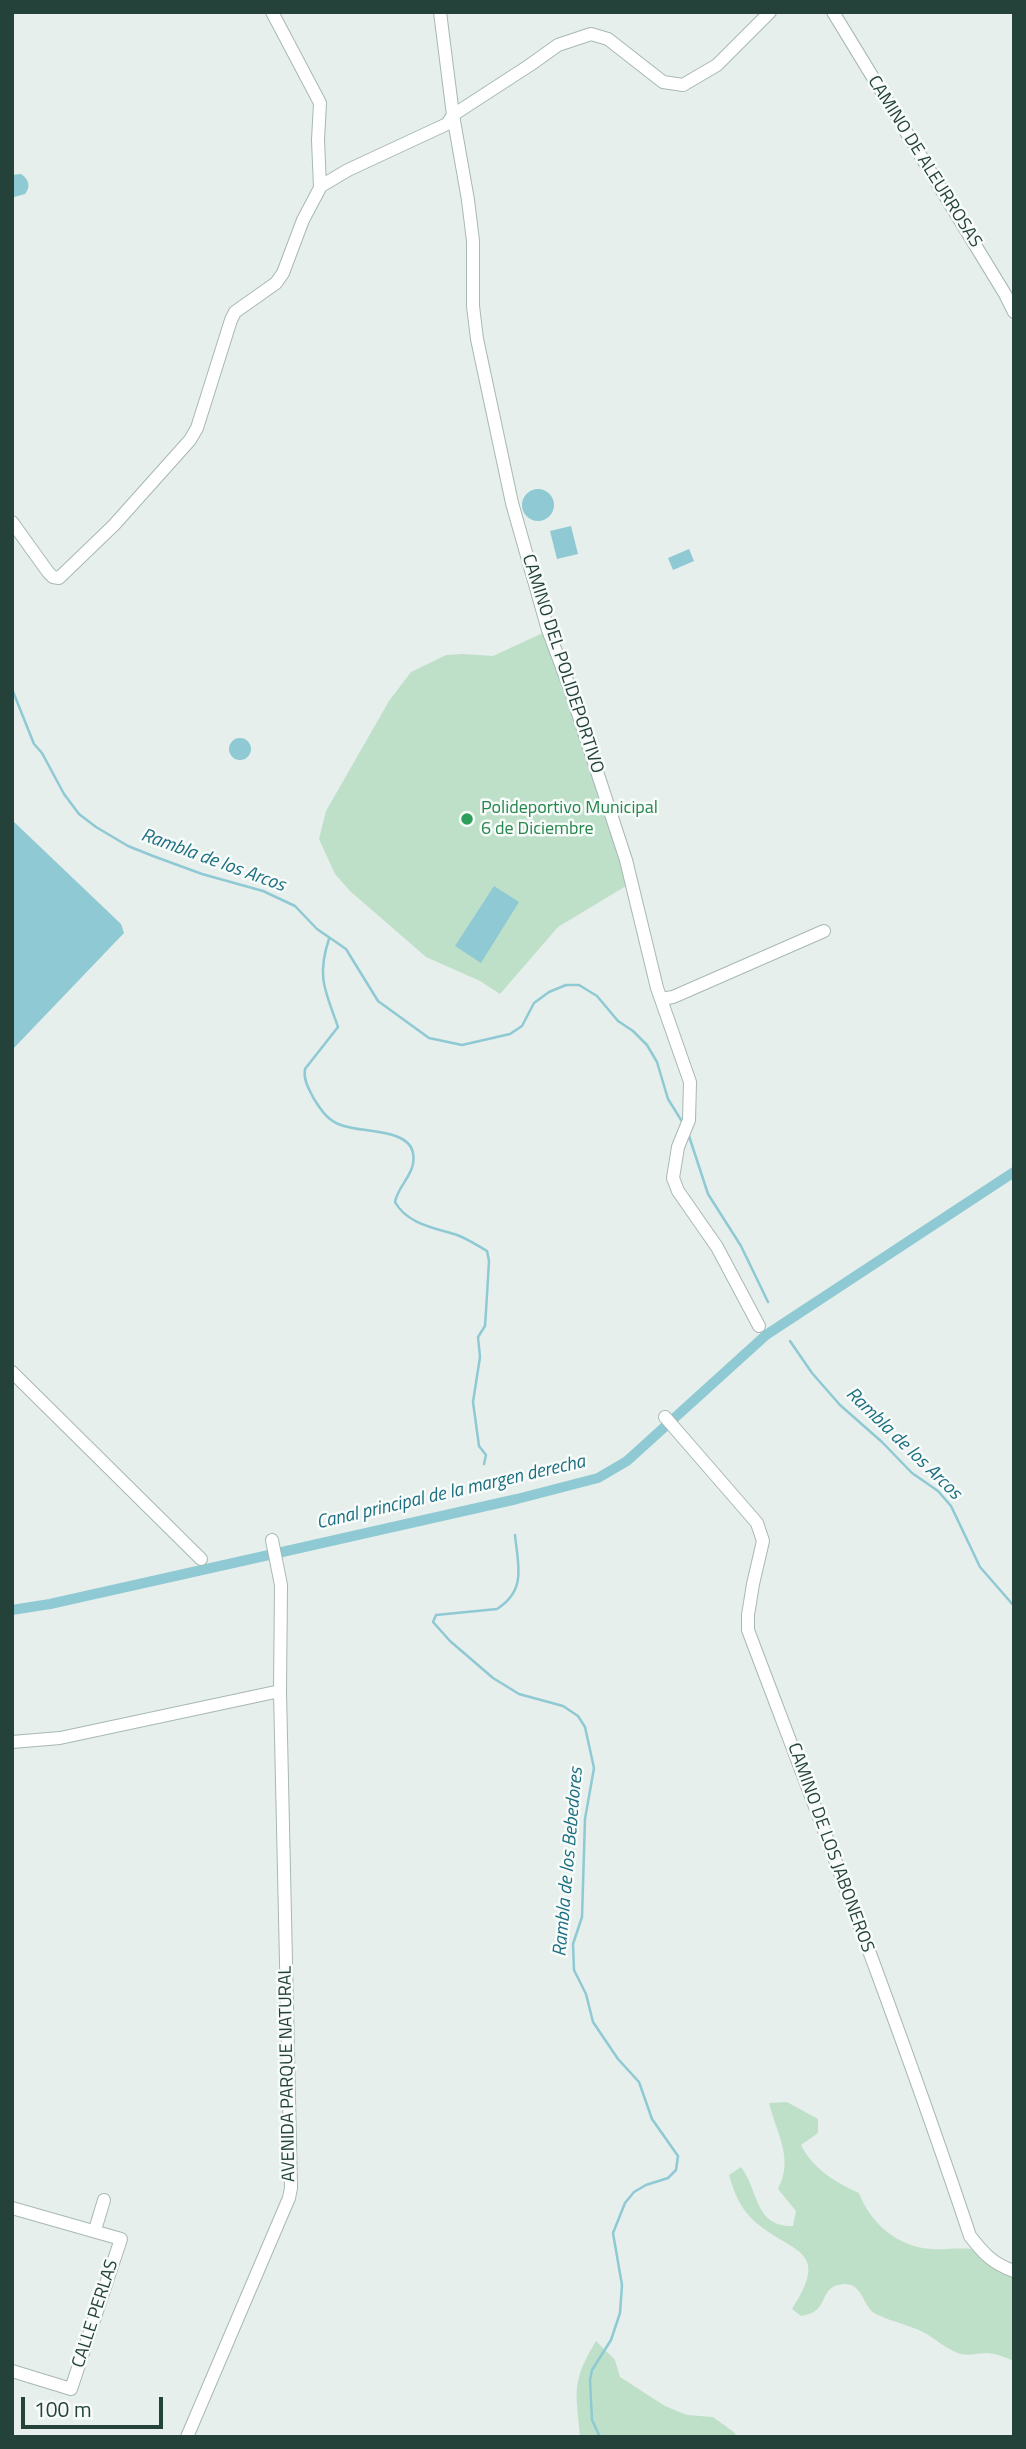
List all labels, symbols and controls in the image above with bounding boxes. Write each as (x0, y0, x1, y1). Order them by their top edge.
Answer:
street label: CAMINO DE ALEURROSAS (862, 72, 986, 252)
street label: CAMINO DEL POLIDEPORTIVO (516, 552, 608, 776)
place label: Polideportivo Municipal 6 de Diciembre (481, 798, 658, 840)
marker: Polideportivo Municipal 6 de Diciembre (459, 811, 475, 827)
water label: Rambla de los Arcos (138, 824, 288, 898)
water label: Rambla de los Arcos (841, 1383, 965, 1505)
water label: Canal principal de la margen derecha (314, 1451, 588, 1535)
street label: CAMINO DE LOS JABONEROS (782, 1740, 878, 1956)
water label: Rambla de los Bebedores (549, 1766, 589, 1958)
street label: AVENIDA PARQUE NATURAL (275, 1966, 301, 2182)
street label: CALLE PERLAS (68, 2257, 124, 2371)
scale bar (24, 2382, 166, 2426)
text: 100 m (34, 2393, 91, 2425)

